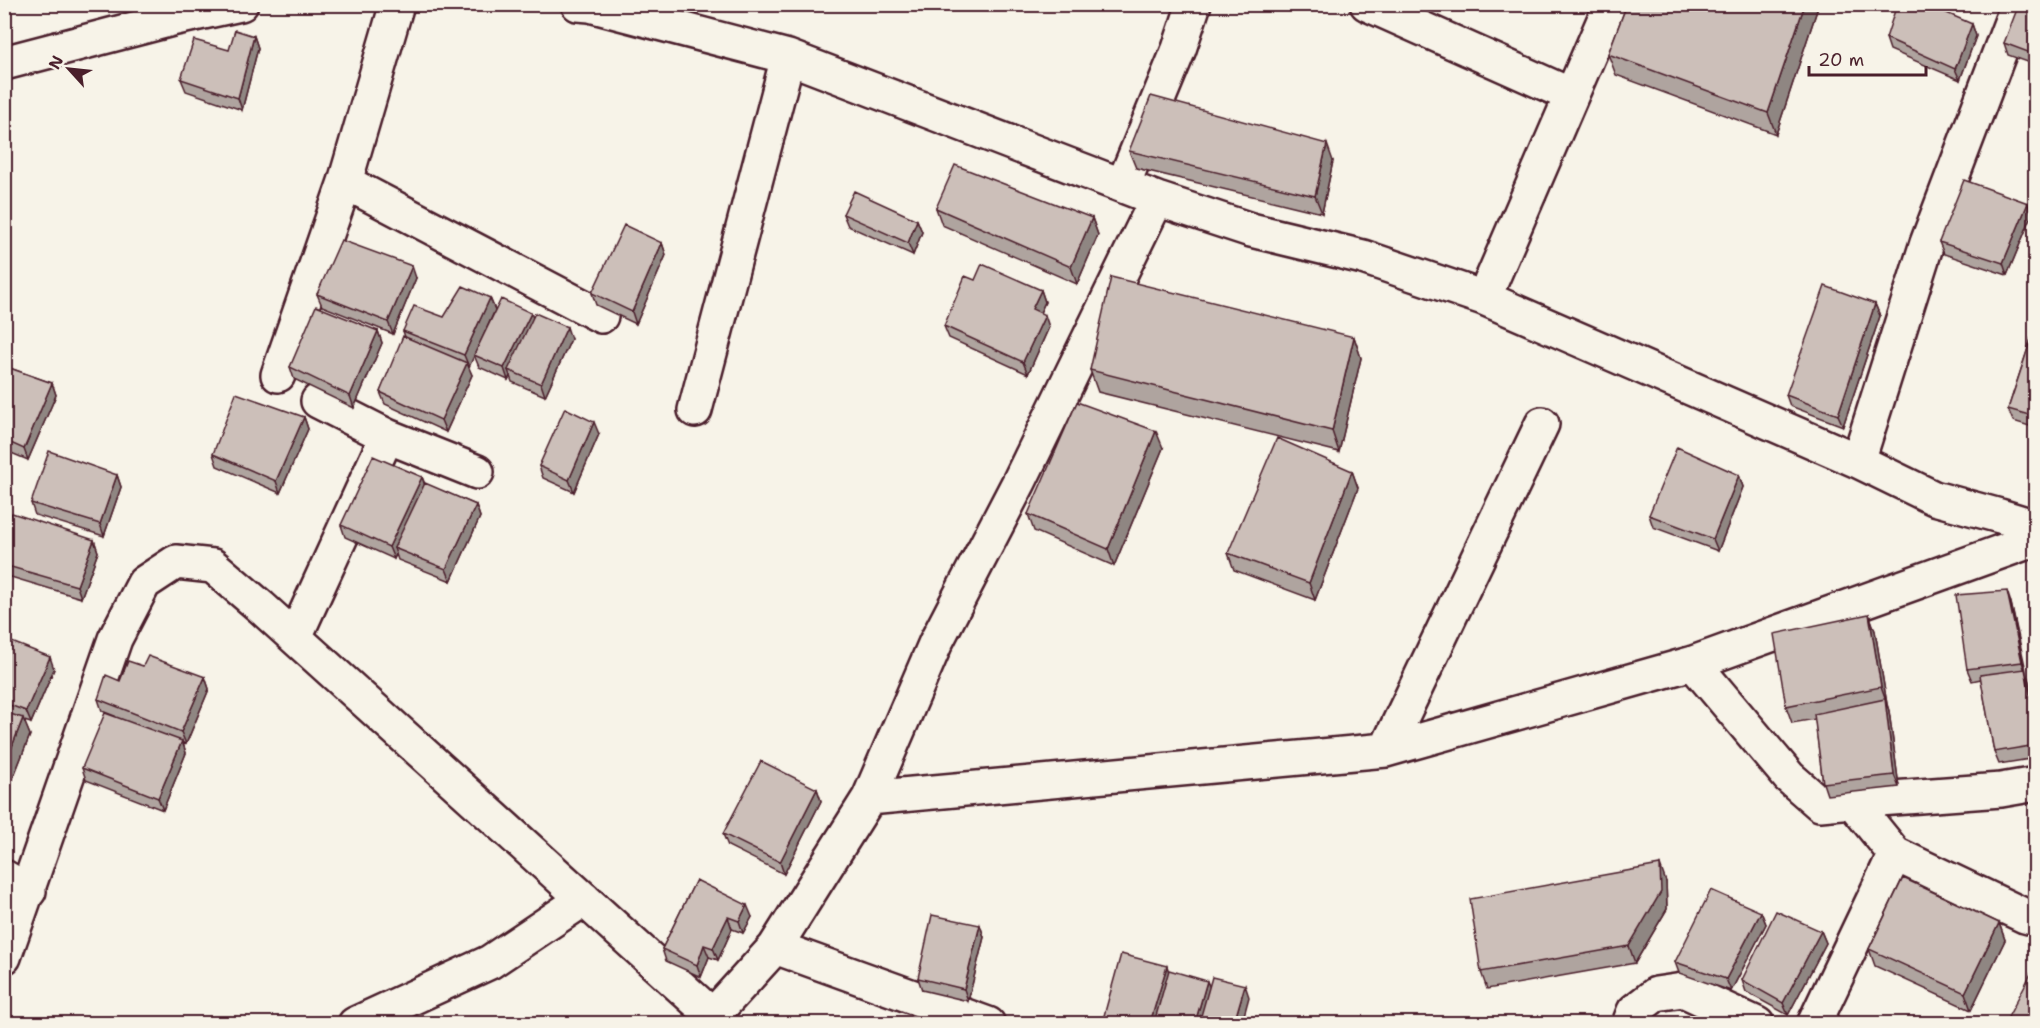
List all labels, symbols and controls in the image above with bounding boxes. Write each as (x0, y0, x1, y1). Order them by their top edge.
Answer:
north arrow (39, 39, 99, 99)
scale bar (1809, 39, 1926, 77)
text: 20 m (1818, 48, 1864, 72)
text: N (44, 52, 68, 73)

